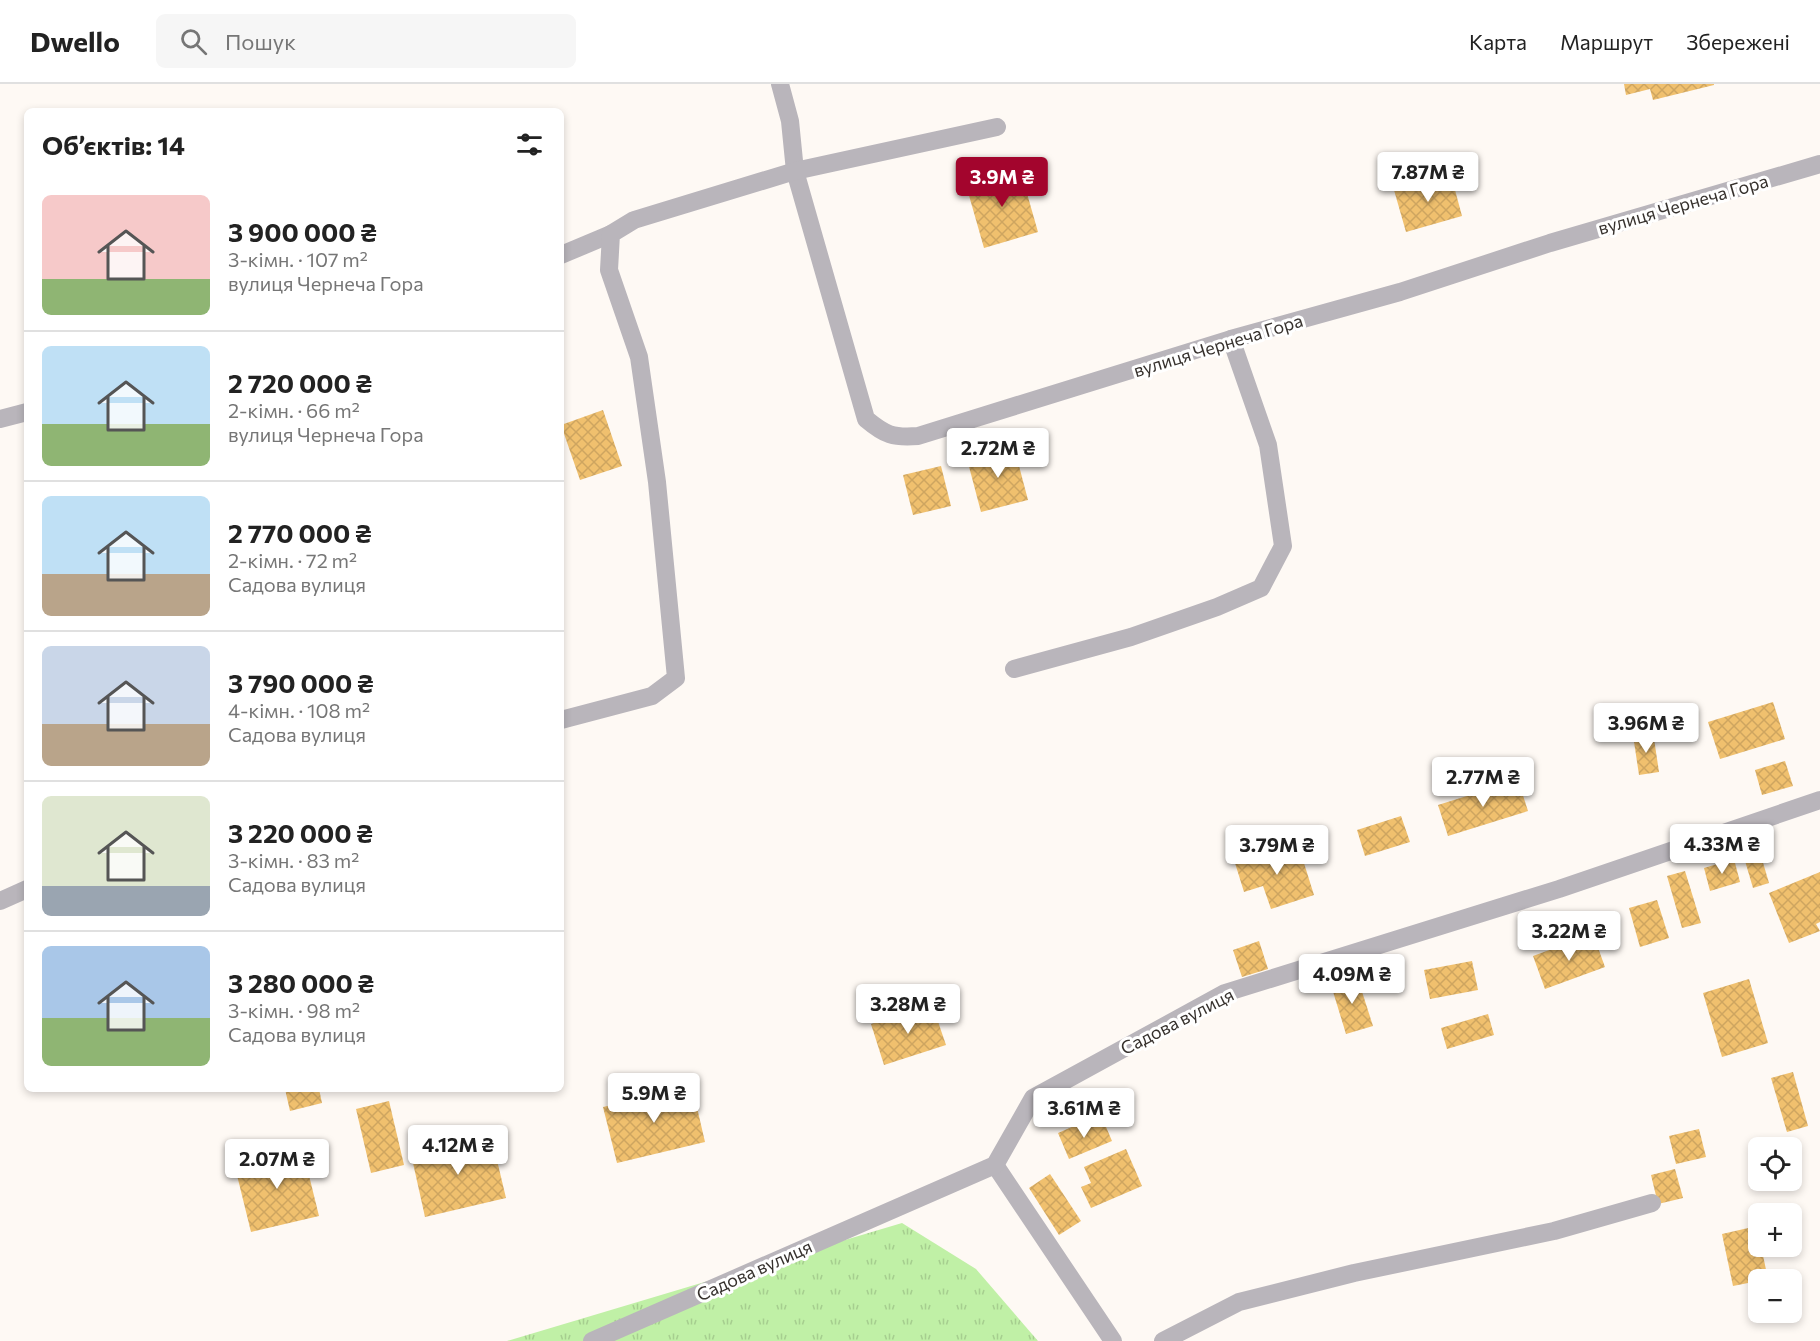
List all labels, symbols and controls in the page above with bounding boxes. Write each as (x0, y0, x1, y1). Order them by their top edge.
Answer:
search box (156, 14, 576, 68)
text: Dwello (30, 24, 120, 58)
icon: search (177, 25, 210, 58)
text: Пошук (225, 28, 296, 55)
text: Карта (1469, 29, 1527, 54)
text: Маршрут (1560, 29, 1653, 54)
text: Збережені (1686, 29, 1790, 54)
icon: filters (513, 128, 546, 161)
text: Об’єктів: 14 (42, 129, 185, 160)
pin: 7.87M ₴ (1373, 152, 1483, 203)
pin: 3.9M ₴ (953, 157, 1051, 208)
text: 7.87M ₴ (1391, 159, 1465, 183)
text: 3.9M ₴ (970, 164, 1034, 188)
street label: вулиця Чернеча Гора (1595, 169, 1771, 239)
text: 3 900 000 ₴ (228, 216, 377, 247)
icon: home (90, 219, 162, 291)
text: 3-кімн. · 107 m² (228, 247, 368, 271)
text: вулиця Чернеча Гора (228, 271, 424, 295)
street label: вулиця Чернеча Гора (1131, 309, 1305, 381)
text: 2 720 000 ₴ (228, 367, 372, 398)
icon: home (90, 370, 162, 442)
text: 2-кімн. · 66 m² (228, 398, 360, 422)
text: вулиця Чернеча Гора (228, 422, 424, 446)
pin: 2.72M ₴ (943, 428, 1053, 479)
text: 2.72M ₴ (961, 435, 1035, 459)
text: 2 770 000 ₴ (228, 517, 372, 548)
icon: home (90, 520, 162, 592)
text: 2-кімн. · 72 m² (228, 548, 357, 572)
text: Садова вулиця (228, 572, 366, 596)
text: 3 790 000 ₴ (228, 667, 374, 698)
icon: home (90, 670, 162, 742)
text: 4-кімн. · 108 m² (228, 698, 370, 722)
pin: 3.96M ₴ (1591, 703, 1701, 754)
text: 3.96M ₴ (1608, 710, 1684, 734)
text: Садова вулиця (228, 722, 366, 746)
pin: 2.77M ₴ (1428, 757, 1538, 808)
text: 2.77M ₴ (1446, 764, 1520, 788)
text: 3 220 000 ₴ (228, 817, 373, 848)
icon: home (90, 820, 162, 892)
pin: 4.33M ₴ (1667, 824, 1777, 875)
pin: 3.79M ₴ (1222, 825, 1332, 876)
text: 4.33M ₴ (1684, 831, 1760, 855)
text: 3.79M ₴ (1239, 832, 1315, 856)
text: 3-кімн. · 83 m² (228, 848, 359, 872)
text: Садова вулиця (228, 872, 366, 896)
pin: 3.22M ₴ (1514, 911, 1624, 962)
text: 3.22M ₴ (1531, 918, 1607, 942)
pin: 4.09M ₴ (1297, 954, 1407, 1005)
text: 4.09M ₴ (1313, 961, 1391, 985)
text: 3 280 000 ₴ (228, 967, 374, 998)
icon: home (90, 970, 162, 1042)
street label: Садова вулиця (1117, 983, 1237, 1059)
pin: 3.28M ₴ (853, 984, 963, 1035)
text: 3.28M ₴ (870, 991, 946, 1015)
text: 3-кімн. · 98 m² (228, 998, 360, 1022)
text: Садова вулиця (228, 1022, 366, 1046)
pin: 5.9M ₴ (605, 1073, 703, 1124)
text: 5.9M ₴ (622, 1080, 686, 1104)
pin: 3.61M ₴ (1029, 1088, 1139, 1139)
text: 3.61M ₴ (1047, 1095, 1121, 1119)
pin: 4.12M ₴ (403, 1125, 513, 1176)
text: 4.12M ₴ (422, 1132, 494, 1156)
map controls (1748, 1137, 1802, 1323)
button: locate (1748, 1137, 1802, 1191)
pin: 2.07M ₴ (222, 1139, 332, 1190)
text: 2.07M ₴ (239, 1146, 315, 1170)
button: + (1748, 1203, 1802, 1257)
street label: Садова вулиця (693, 1235, 815, 1305)
button: − (1748, 1269, 1802, 1323)

